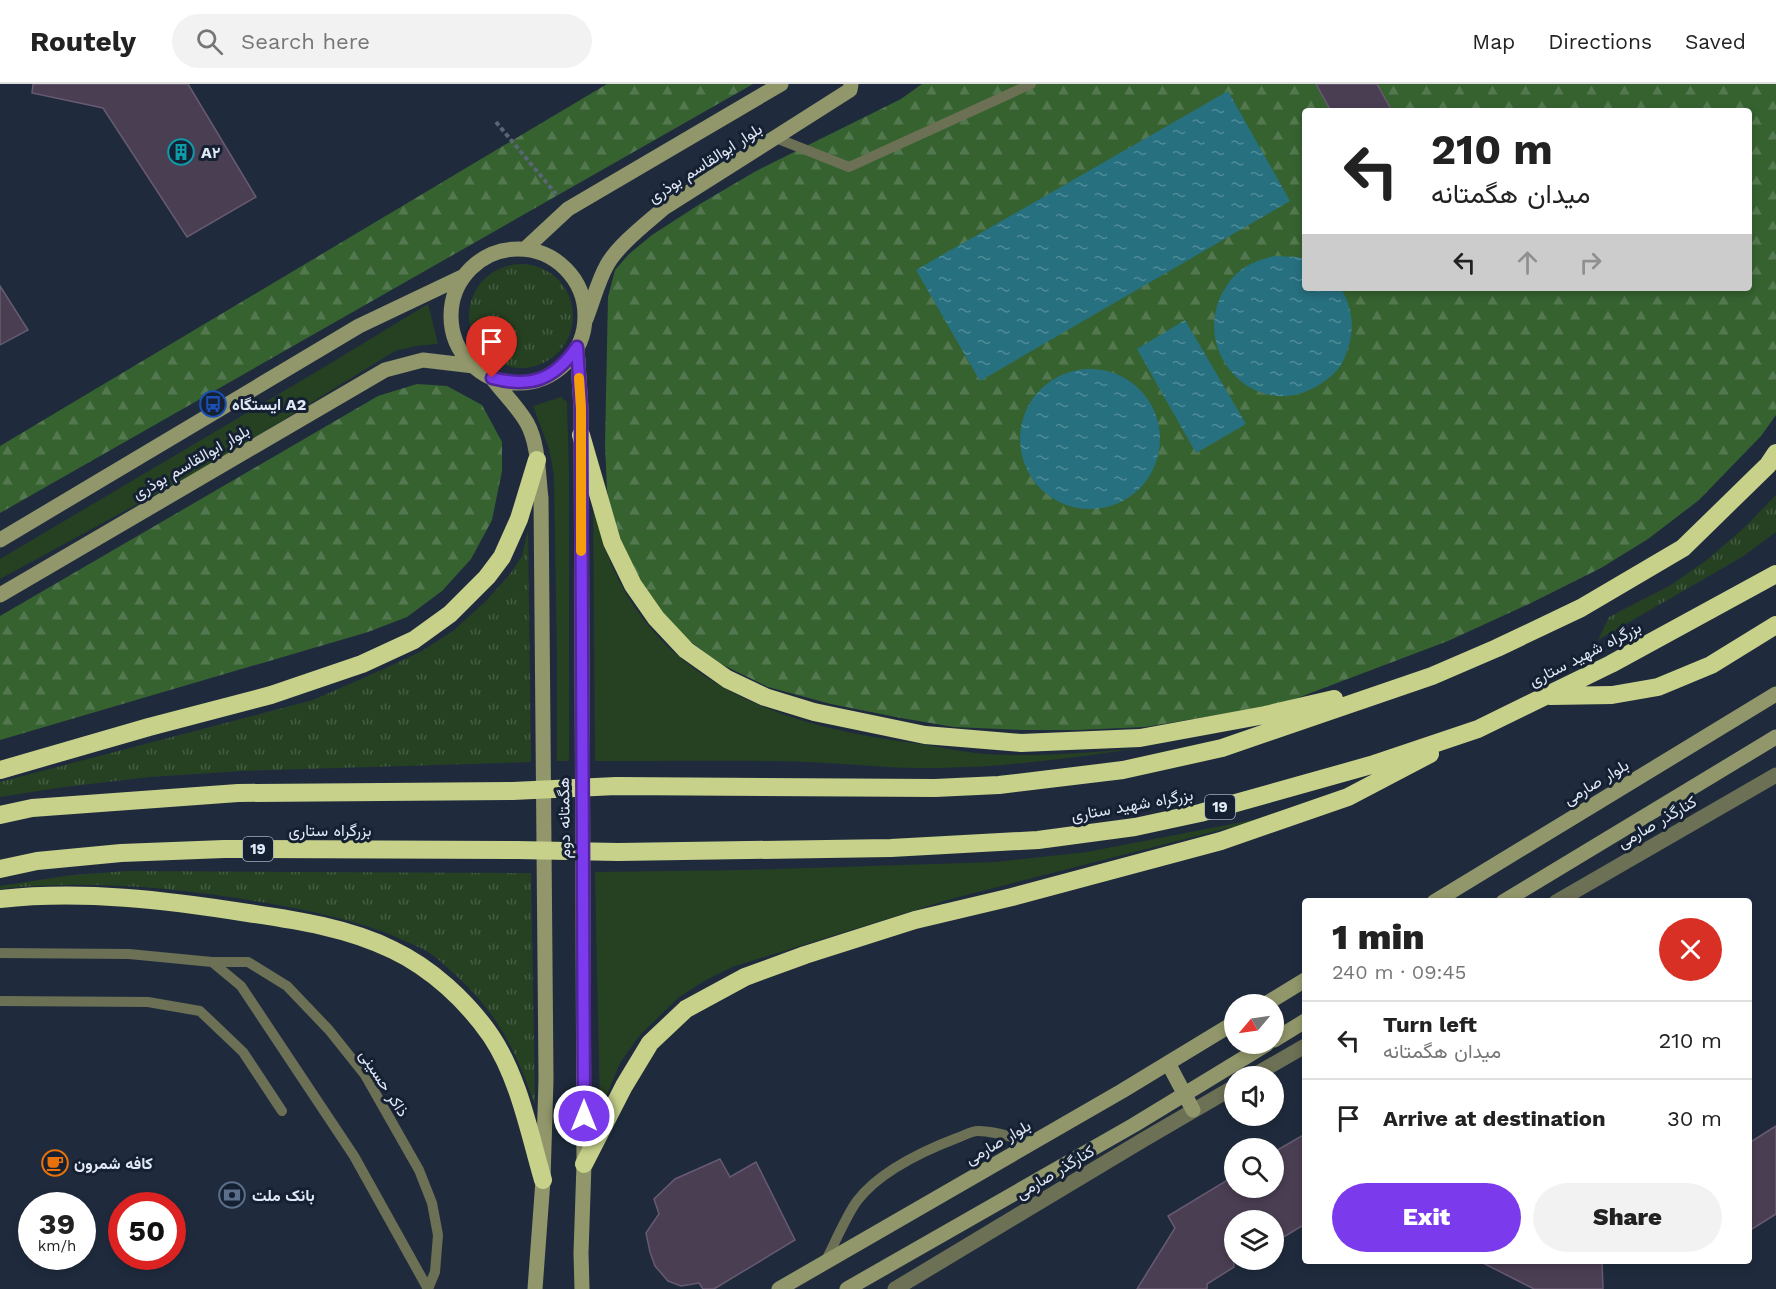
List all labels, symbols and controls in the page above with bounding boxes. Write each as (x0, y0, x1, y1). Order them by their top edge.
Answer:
search box (172, 14, 592, 68)
text: Routely (30, 25, 136, 58)
icon: search (193, 25, 226, 58)
text: Search here (241, 29, 370, 54)
text: Map (1472, 29, 1515, 54)
text: Directions (1548, 29, 1652, 54)
text: Saved (1685, 29, 1746, 54)
street label: بلوار ابوالقاسم بوذری (644, 119, 766, 208)
text: 210 m (1431, 125, 1553, 174)
icon: left (1332, 132, 1410, 210)
building icon: A۲ (166, 137, 196, 167)
place label: A۲ (201, 143, 221, 162)
text: میدان هگمتانه (1431, 178, 1590, 210)
icon: left (1448, 246, 1481, 279)
icon: ahead (1511, 246, 1544, 279)
icon: right (1574, 246, 1607, 279)
pin (466, 316, 517, 378)
icon: arrive (475, 325, 508, 358)
bus stop icon: ایستگاه A2 (198, 389, 228, 419)
place label: ایستگاه A2 (232, 395, 306, 414)
street label: بلوار ابوالقاسم بوذری (129, 421, 253, 504)
street label: بزرگراه شهید ستاری (1526, 617, 1645, 691)
street label: بلوار صارمی (1560, 755, 1633, 810)
street label: هگمتانه دوم (554, 777, 575, 859)
street label: بزرگراه شهید ستاری (1070, 785, 1195, 826)
street label: کنارگذر صارمی (1614, 792, 1700, 853)
road number: 19 (1205, 795, 1235, 819)
street label: بزرگراه ستاری (288, 821, 372, 841)
road number: 19 (243, 837, 273, 861)
text: 1 min (1332, 916, 1425, 958)
button: close (1659, 918, 1722, 981)
text: 240 m · 09:45 (1332, 960, 1466, 984)
north arrow (1224, 994, 1284, 1054)
map controls (1224, 994, 1284, 1270)
text: Turn left (1383, 1012, 1477, 1037)
icon: left (1332, 1024, 1365, 1057)
text: 210 m (1658, 1028, 1722, 1053)
text: میدان هگمتانه (1383, 1039, 1501, 1063)
street label: ذاکر حسینی (355, 1046, 413, 1121)
button: sound (1224, 1066, 1284, 1126)
position arrow (552, 1084, 616, 1148)
icon: arrive (1332, 1102, 1365, 1135)
text: Arrive at destination (1383, 1106, 1606, 1131)
text: 30 m (1667, 1106, 1722, 1131)
street label: بلوار صارمی (962, 1116, 1035, 1169)
button: search (1224, 1138, 1284, 1198)
street label: کنارگذر صارمی (1012, 1141, 1098, 1204)
cafe icon: کافه شمرون (40, 1148, 70, 1178)
place label: کافه شمرون (74, 1154, 153, 1174)
bank icon: بانک ملت (217, 1180, 247, 1210)
button: Exit (1332, 1183, 1521, 1252)
button: Share (1533, 1183, 1722, 1252)
place label: بانک ملت (252, 1186, 315, 1205)
speed limit sign: 50 (108, 1192, 186, 1270)
text: 39 (39, 1206, 75, 1241)
button: layers (1224, 1210, 1284, 1270)
text: km/h (38, 1237, 76, 1255)

